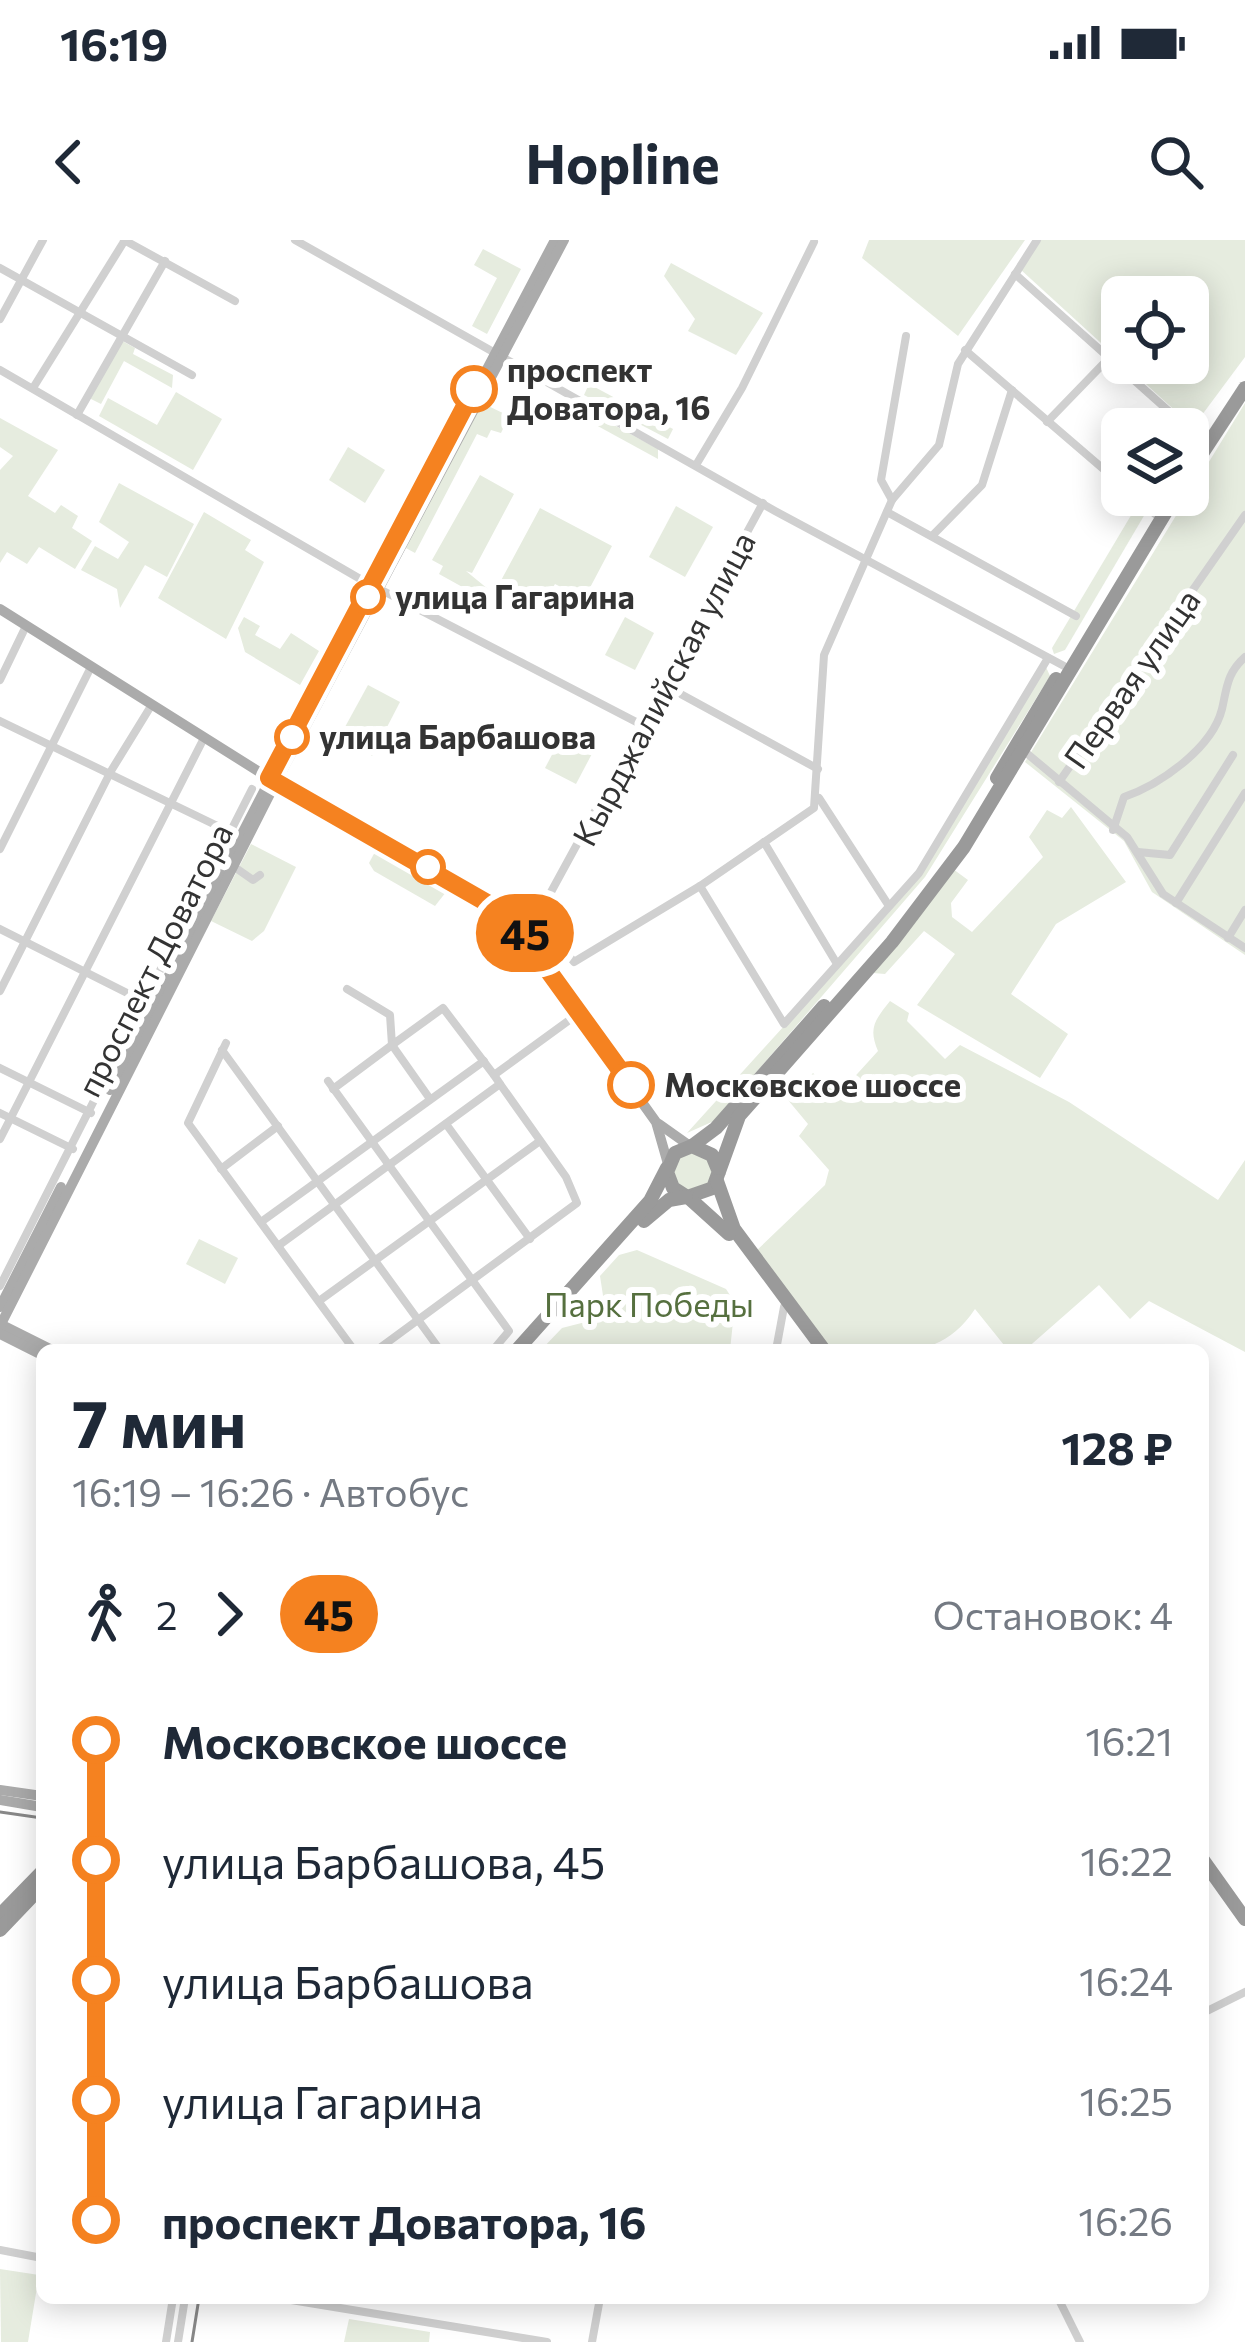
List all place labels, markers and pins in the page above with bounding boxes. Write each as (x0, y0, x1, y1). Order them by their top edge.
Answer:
place label: проспект Доватора, 16 (507, 348, 711, 427)
marker: проспект Доватора, 16 (452, 367, 496, 411)
place label: улица Гагарина (395, 575, 635, 616)
marker: улица Гагарина (352, 581, 384, 613)
place label: улица Барбашова (319, 715, 596, 756)
marker: улица Барбашова (276, 721, 308, 753)
unlabelled marker (412, 851, 444, 883)
marker: Московское шоссе (609, 1063, 653, 1107)
place label: Московское шоссе (664, 1063, 961, 1104)

